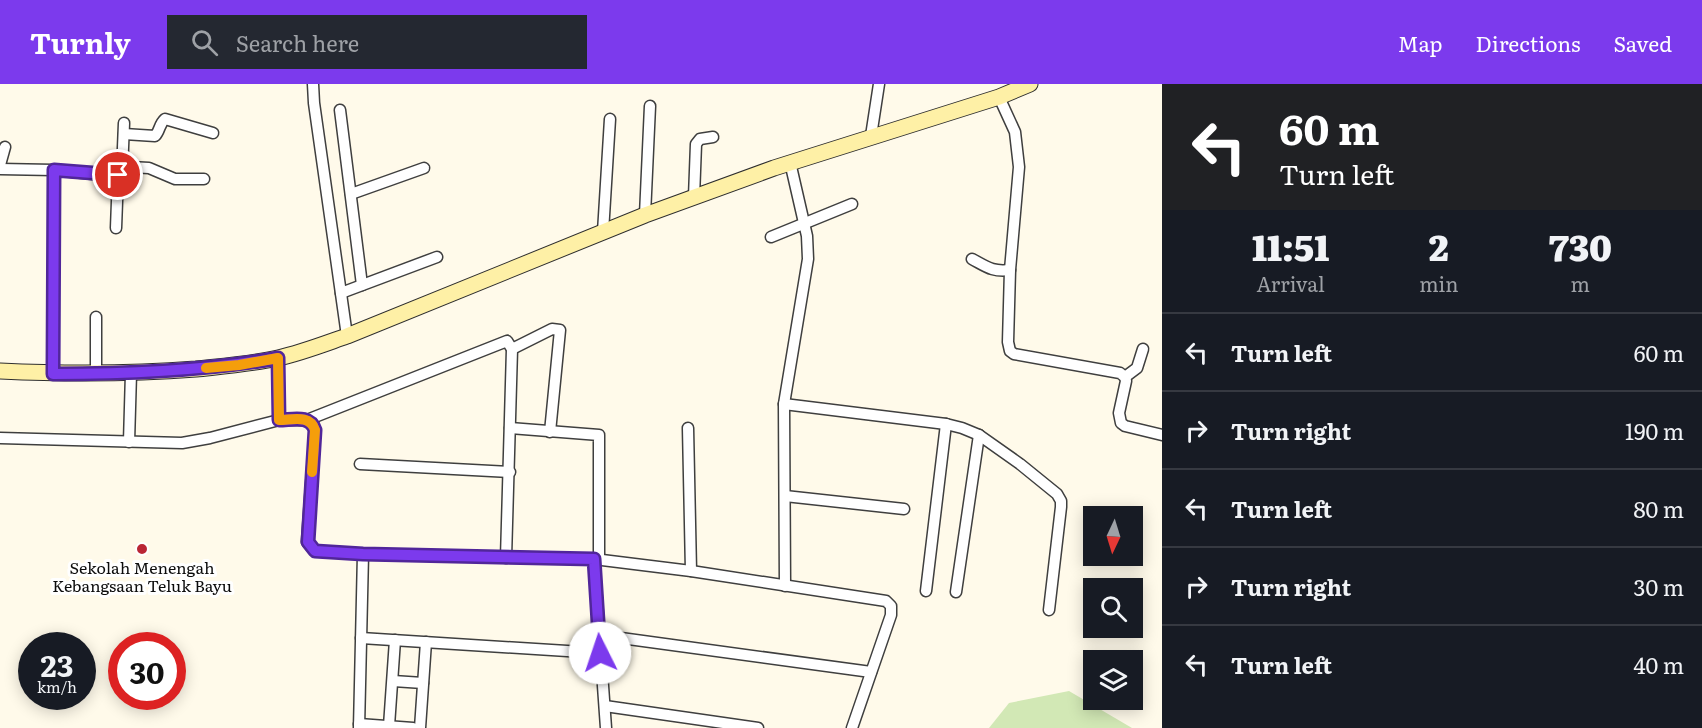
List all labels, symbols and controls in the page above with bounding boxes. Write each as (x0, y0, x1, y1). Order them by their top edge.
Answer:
search box (167, 15, 587, 69)
text: Turnly (30, 21, 131, 63)
icon: search (188, 26, 221, 59)
text: Search here (236, 26, 359, 59)
text: Map (1398, 27, 1443, 58)
text: Directions (1476, 27, 1581, 58)
text: Saved (1614, 27, 1672, 58)
text: 60 m (1279, 96, 1380, 158)
icon: left (1180, 108, 1258, 186)
pin (92, 149, 143, 200)
text: Turn left (1279, 153, 1394, 193)
icon: arrive (101, 158, 134, 191)
text: 11:51 (1252, 219, 1329, 272)
text: 2 (1429, 219, 1449, 272)
text: 730 (1548, 219, 1612, 272)
text: Arrival (1256, 268, 1325, 298)
text: min (1419, 268, 1458, 298)
text: m (1571, 268, 1590, 298)
icon: left (1180, 336, 1213, 369)
text: Turn left (1231, 336, 1332, 369)
text: 60 m (1634, 336, 1684, 369)
icon: right (1180, 414, 1213, 447)
text: Turn right (1231, 414, 1351, 447)
text: 190 m (1625, 414, 1684, 447)
icon: left (1180, 492, 1213, 525)
text: Turn left (1231, 492, 1332, 525)
text: 80 m (1633, 492, 1684, 525)
north arrow (1083, 506, 1143, 566)
map controls (1083, 506, 1143, 710)
marker: Sekolah Menengah Kebangsaan Teluk Bayu (135, 542, 149, 556)
place label: Sekolah Menengah Kebangsaan Teluk Bayu (52, 555, 232, 597)
icon: right (1180, 570, 1213, 603)
text: Turn right (1231, 570, 1351, 603)
text: 30 m (1634, 570, 1684, 603)
button: search (1083, 578, 1143, 638)
position arrow (568, 621, 632, 685)
speed limit sign: 30 (108, 632, 186, 710)
text: 23 (41, 642, 73, 686)
icon: left (1180, 648, 1213, 681)
text: Turn left (1231, 648, 1332, 681)
text: 40 m (1633, 648, 1684, 681)
button: layers (1083, 650, 1143, 710)
text: km/h (37, 675, 77, 698)

